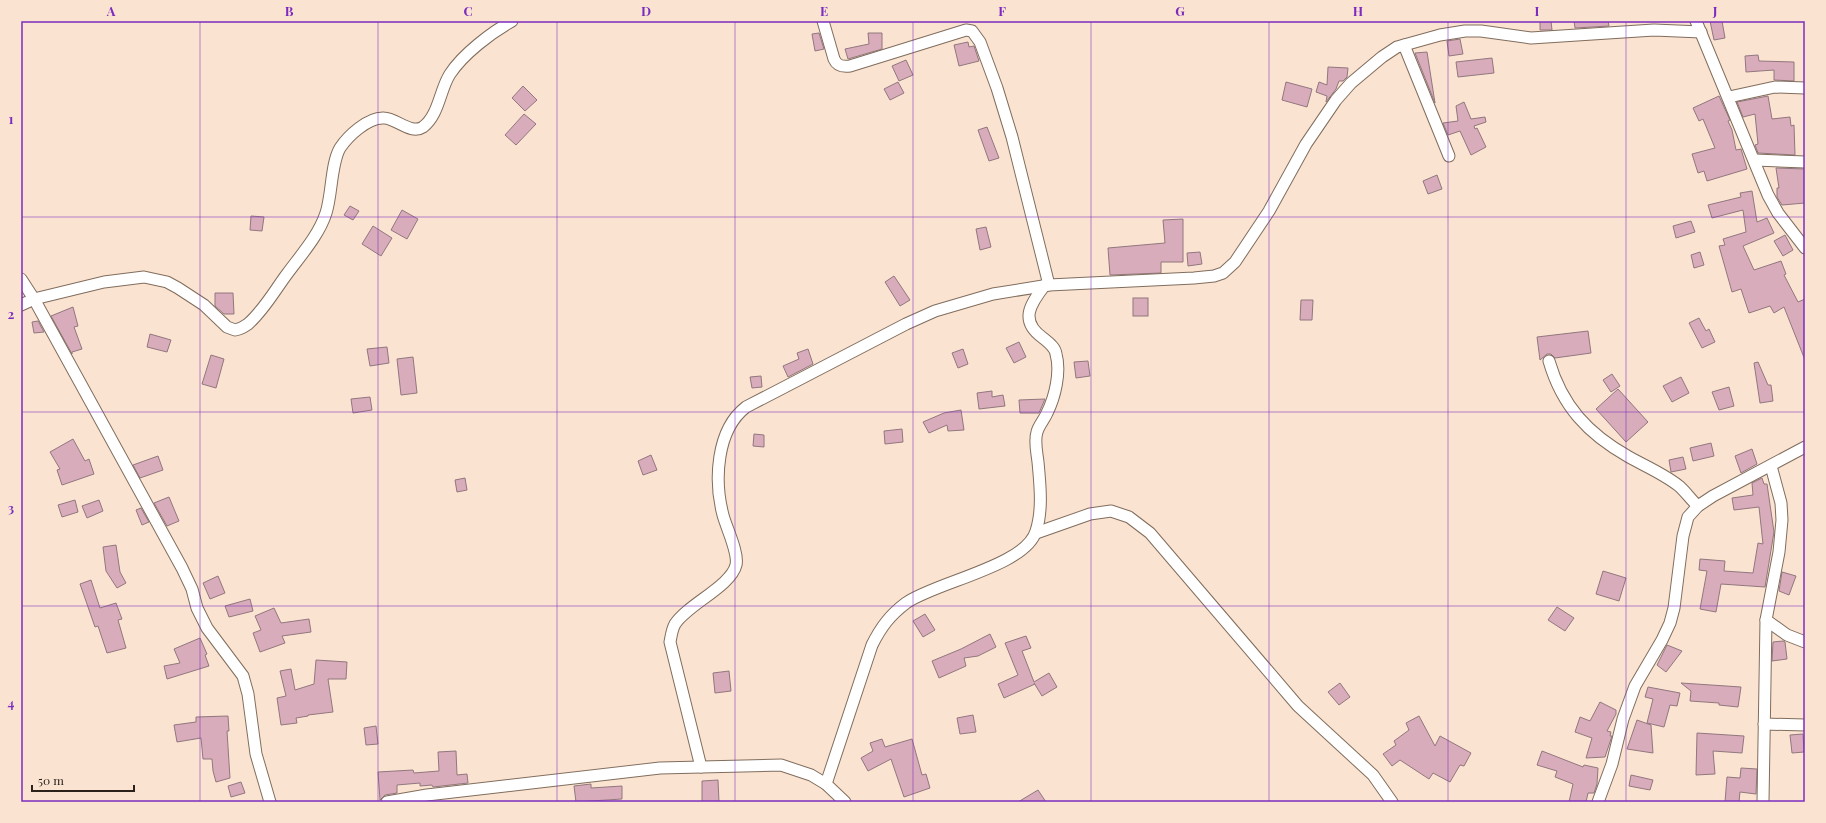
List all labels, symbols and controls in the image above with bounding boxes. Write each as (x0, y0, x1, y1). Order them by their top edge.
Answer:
text: A (106, 2, 116, 19)
text: B (285, 2, 294, 19)
text: C (463, 2, 473, 19)
text: D (641, 2, 651, 19)
text: E (820, 2, 828, 19)
text: F (998, 2, 1006, 19)
text: G (1175, 2, 1185, 19)
text: H (1353, 2, 1363, 19)
text: I (1535, 2, 1540, 19)
text: J (1712, 2, 1718, 19)
text: 1 (9, 110, 14, 127)
text: 2 (8, 305, 15, 322)
text: 3 (8, 499, 14, 516)
text: 4 (8, 694, 15, 711)
scale bar (32, 767, 134, 793)
text: 50 m (38, 772, 64, 788)

